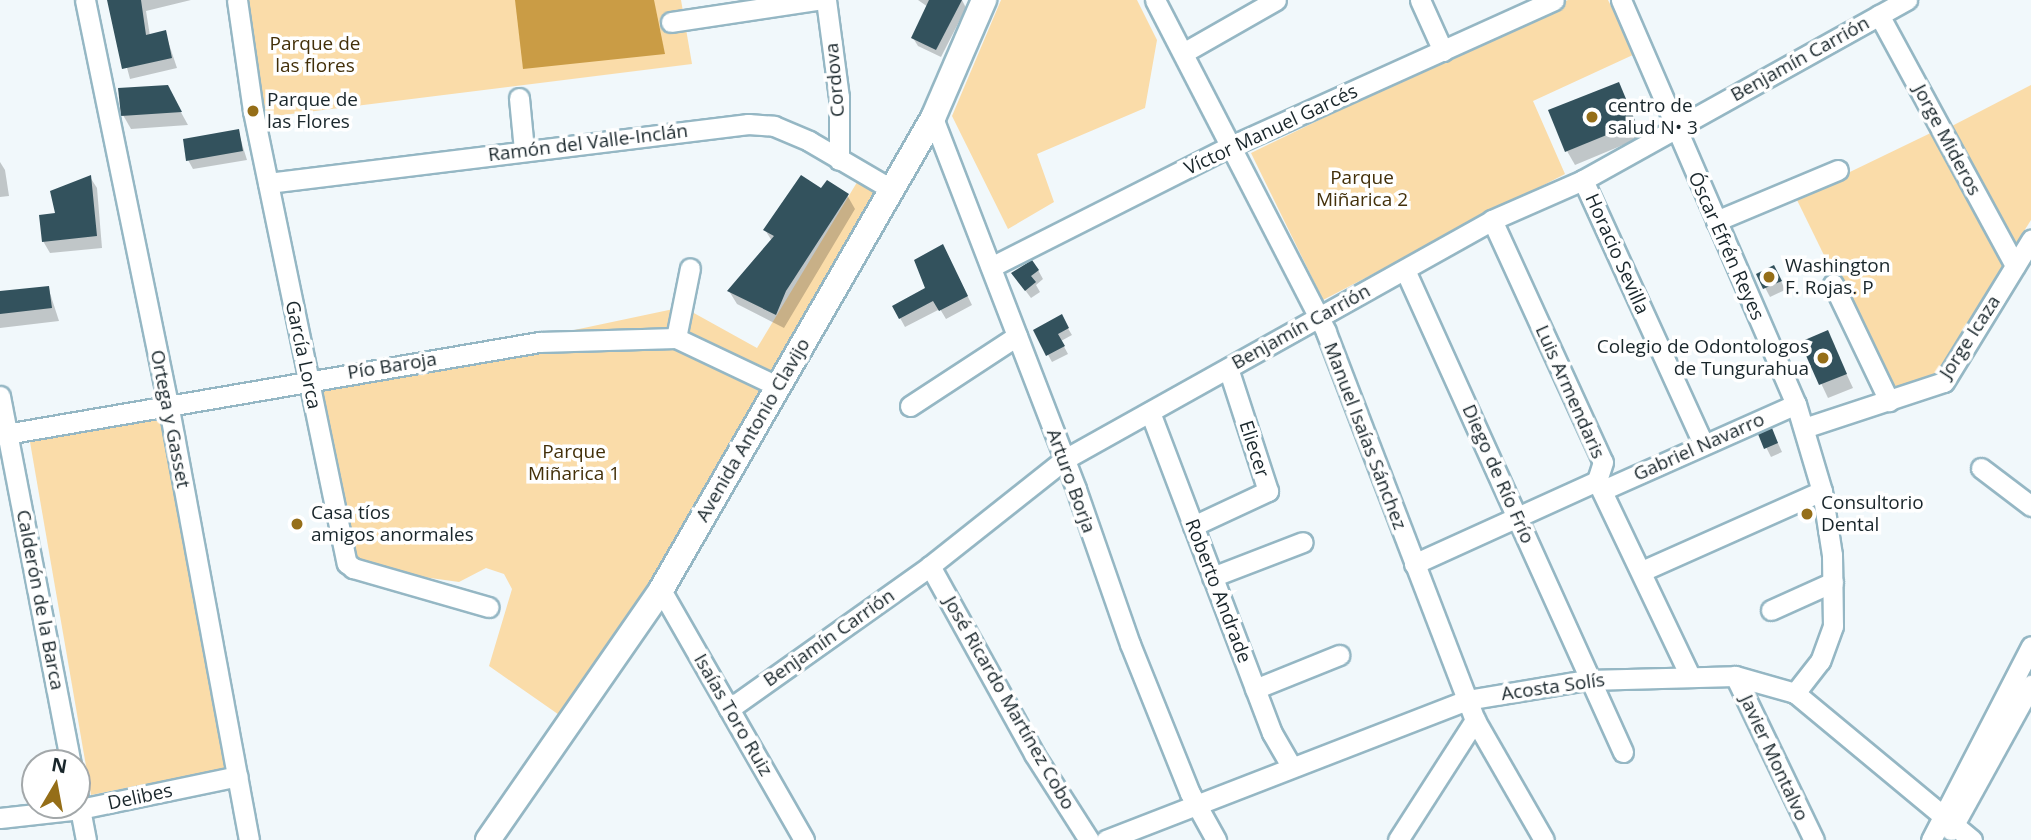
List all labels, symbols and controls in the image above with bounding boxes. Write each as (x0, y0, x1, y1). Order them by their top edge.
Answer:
street label: Benjamín Carrión (1727, 11, 1873, 107)
park label: Parque de las flores (270, 33, 360, 77)
street label: Cordova (820, 42, 850, 118)
street label: Víctor Manuel Garcés (1181, 80, 1361, 180)
street label: Jorge Mideros (1908, 81, 1986, 199)
place label: Parque de las Flores (267, 89, 358, 133)
place label: centro de salud N• 3 (1608, 95, 1698, 139)
marker: Parque de las Flores (245, 103, 261, 119)
marker: centro de salud N• 3 (1582, 107, 1602, 127)
street label: Ramón del Valle-Inclán (487, 119, 689, 167)
park label: Parque Miñarica 2 (1316, 167, 1408, 211)
street label: Óscar Efrén Reyes (1683, 168, 1769, 324)
street label: Horacio Sevilla (1580, 190, 1654, 318)
place label: Washington F. Rojas. P (1785, 255, 1890, 299)
marker: Washington F. Rojas. P (1759, 267, 1779, 287)
street label: Benjamín Carrión (1228, 279, 1374, 375)
street label: Jorge Icaza (1935, 291, 2005, 383)
street label: García Lorca (280, 299, 326, 411)
street label: Luis Armendaris (1530, 322, 1610, 462)
street label: Avenida Antonio Clavijo (691, 334, 815, 526)
place label: Colegio de Odontologos de Tungurahua (1597, 336, 1809, 380)
street label: Manuel Isaías Sánchez (1319, 339, 1411, 533)
street label: Ortega y Gasset (145, 348, 195, 490)
street label: Pío Baroja (346, 348, 438, 384)
marker: Colegio de Odontologos de Tungurahua (1815, 350, 1831, 366)
street label: Diego de Río Frío (1457, 401, 1539, 547)
street label: Gabriel Navarro (1630, 408, 1768, 486)
street label: Eliecer (1234, 418, 1274, 480)
street label: Arturo Borja (1042, 426, 1100, 536)
park label: Parque Miñarica 1 (528, 441, 620, 485)
place label: Consultorio Dental (1821, 492, 1924, 536)
place label: Casa tíos amigos anormales (311, 502, 474, 546)
marker: Consultorio Dental (1799, 506, 1815, 522)
street label: Calderón de la Barca (11, 508, 69, 692)
marker: Casa tíos amigos anormales (289, 516, 305, 532)
street label: Roberto Andrade (1180, 516, 1256, 666)
street label: Benjamín Carrión (759, 584, 899, 692)
street label: José Ricardo Martínez Cobo (938, 592, 1080, 814)
street label: Isaías Toro Ruiz (689, 650, 777, 780)
street label: Acosta Solís (1500, 668, 1606, 706)
street label: Javier Montalvo (1735, 691, 1813, 825)
north arrow (21, 749, 91, 819)
text: N (49, 751, 69, 779)
street label: Delibes (106, 779, 174, 815)

